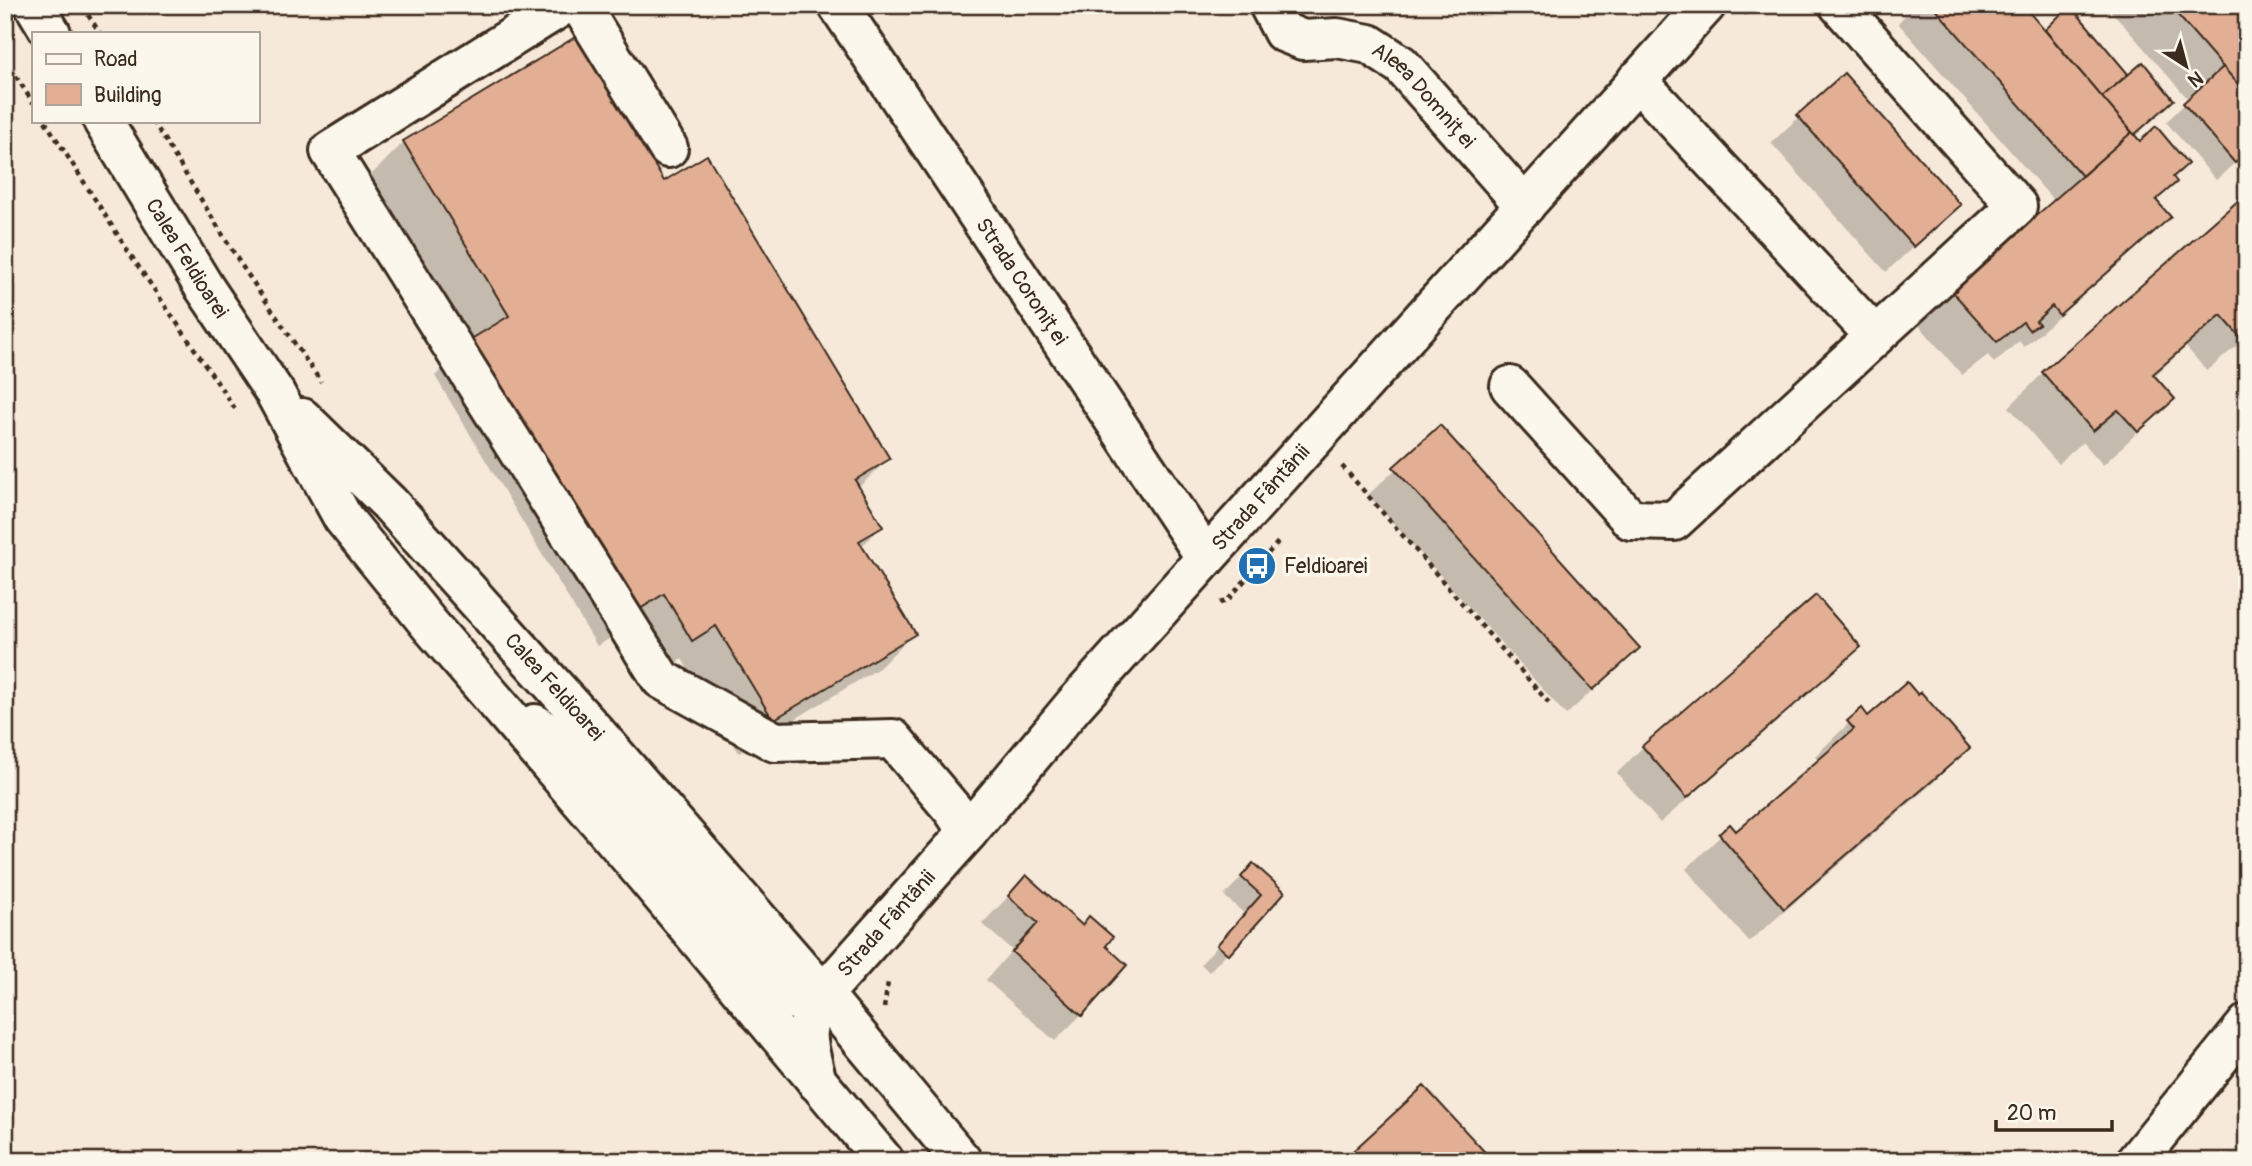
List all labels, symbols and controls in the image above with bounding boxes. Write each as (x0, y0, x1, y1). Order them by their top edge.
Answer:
legend (32, 32, 259, 122)
north arrow (2150, 32, 2220, 102)
street label: Aleea Domniței (1366, 37, 1481, 154)
text: Road (94, 46, 138, 73)
text: N (2183, 65, 2208, 93)
text: Building (94, 82, 161, 109)
street label: Calea Feldioarei (139, 194, 234, 324)
street label: Strada Coroniței (969, 213, 1074, 351)
street label: Strada Fântânii (1206, 439, 1316, 557)
bus stop icon: Feldioarei (1236, 545, 1278, 587)
place label: Feldioarei (1284, 553, 1368, 580)
street label: Calea Feldioarei (499, 628, 610, 747)
street label: Strada Fântânii (832, 864, 942, 983)
scale bar (1996, 1089, 2112, 1133)
text: 20 m (2007, 1100, 2056, 1127)

